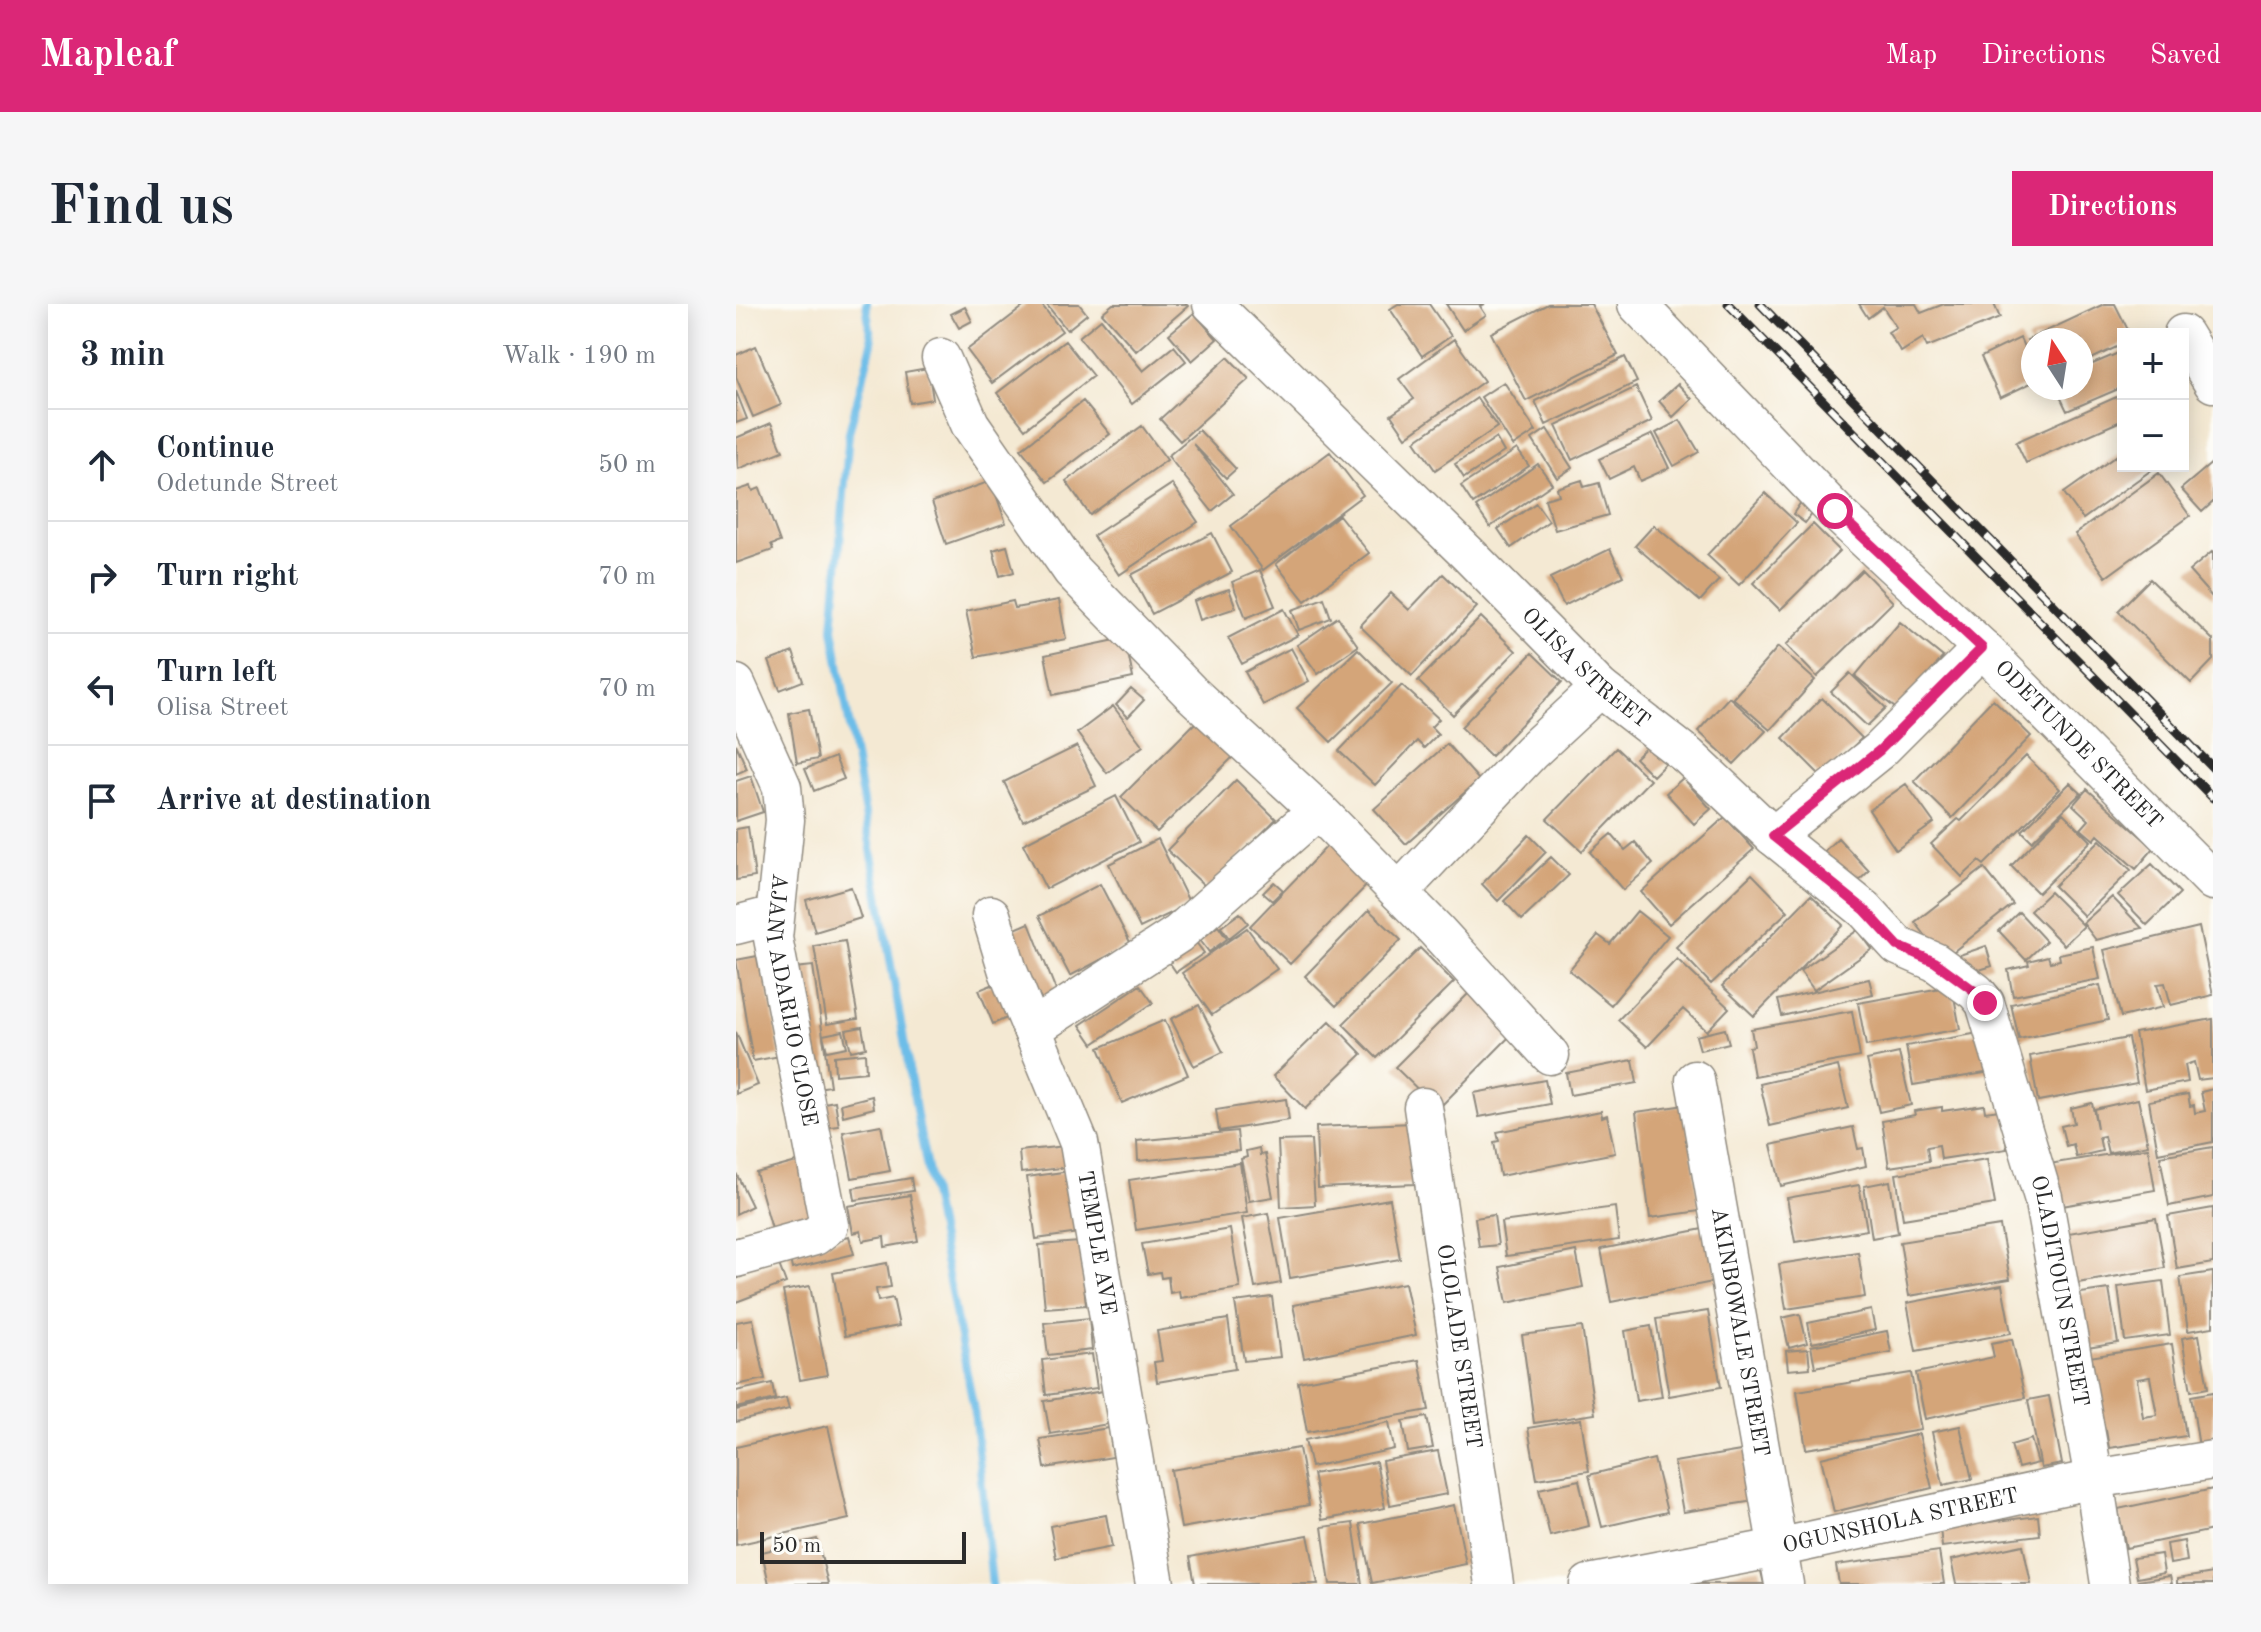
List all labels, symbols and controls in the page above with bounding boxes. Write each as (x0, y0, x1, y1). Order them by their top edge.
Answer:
text: Mapleaf (40, 37, 176, 75)
text: Map (1885, 42, 1937, 70)
text: Directions (1981, 42, 2106, 70)
text: Saved (2150, 42, 2221, 70)
button: Directions (2012, 171, 2213, 246)
text: Find us (48, 180, 234, 236)
north arrow (2021, 328, 2093, 400)
map controls (2117, 328, 2189, 472)
button: + (2117, 328, 2189, 400)
text: 3 min (80, 339, 165, 373)
text: Walk · 190 m (502, 343, 656, 369)
button: − (2117, 400, 2189, 472)
text: Continue (156, 434, 275, 464)
icon: ahead (80, 443, 124, 487)
text: 50 m (598, 452, 656, 478)
text: Odetunde Street (156, 471, 338, 497)
route start (1817, 493, 1853, 529)
icon: right (80, 555, 124, 599)
text: Turn right (156, 562, 298, 592)
text: 70 m (598, 564, 656, 590)
street label: OLISA STREET (1517, 604, 1654, 733)
street label: ODETUNDE STREET (1990, 657, 2166, 833)
text: Turn left (156, 658, 277, 688)
icon: left (80, 667, 124, 711)
text: 70 m (598, 676, 656, 702)
text: Olisa Street (156, 695, 289, 721)
icon: arrive (80, 779, 124, 823)
text: Arrive at destination (156, 786, 431, 816)
street label: AJANI ADARIJO CLOSE (761, 872, 821, 1128)
route end (1967, 985, 2003, 1021)
street label: TEMPLE AVE (1073, 1169, 1119, 1317)
street label: OLADITOUN STREET (2026, 1173, 2092, 1408)
street label: AKINBOWALE STREET (1707, 1206, 1772, 1458)
street label: OLOLADE STREET (1433, 1242, 1485, 1450)
street label: OGUNSHOLA STREET (1781, 1485, 2021, 1557)
scale bar (760, 1528, 966, 1564)
text: 50 m (772, 1535, 821, 1557)

